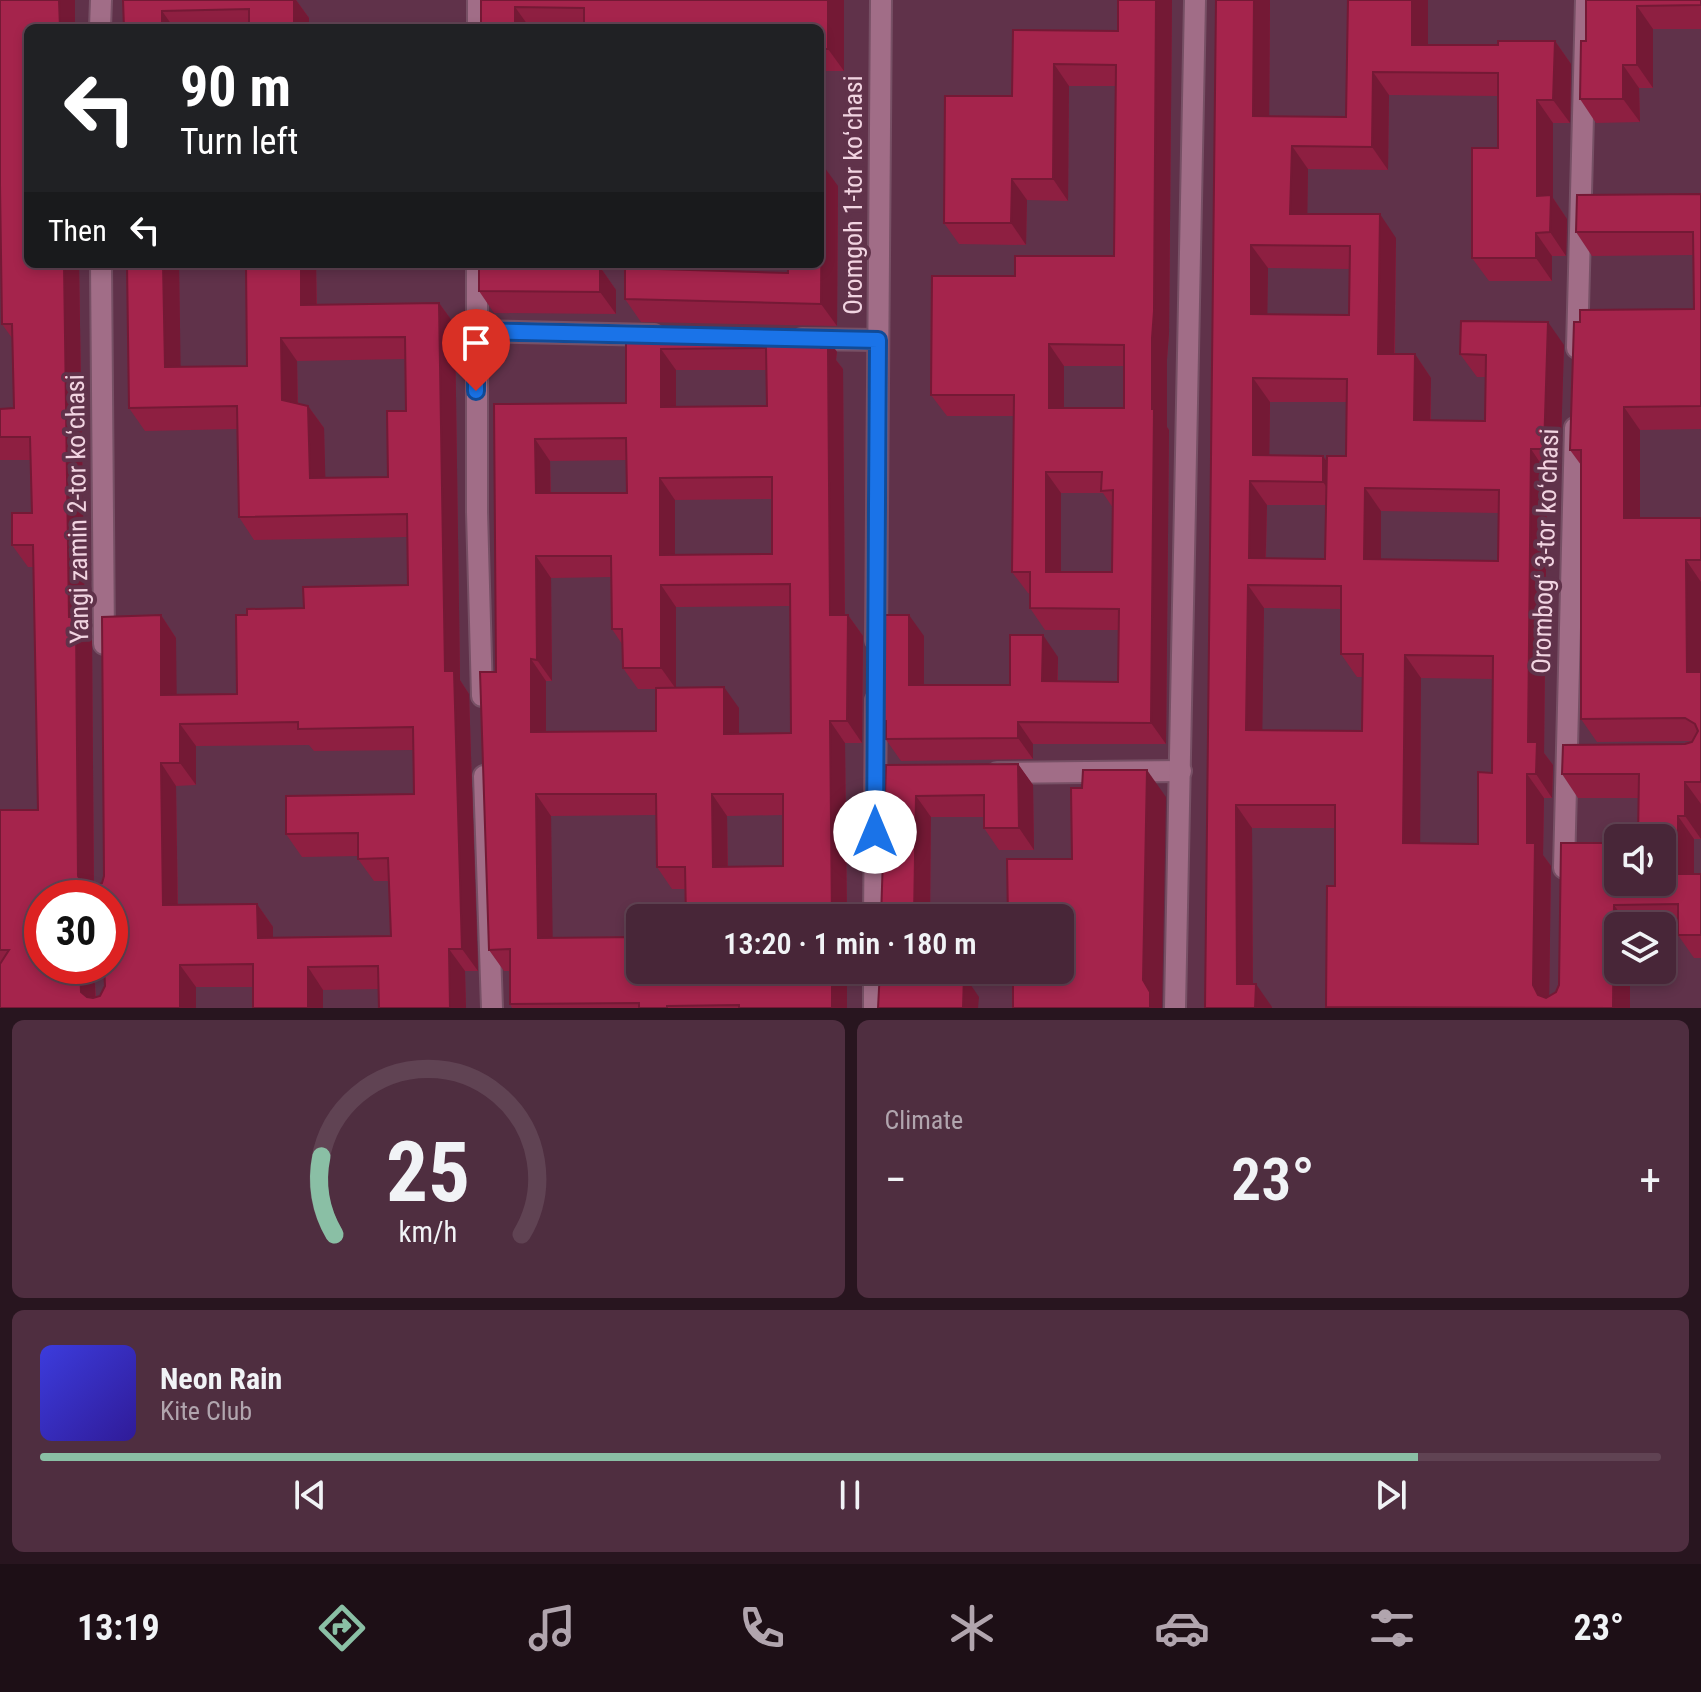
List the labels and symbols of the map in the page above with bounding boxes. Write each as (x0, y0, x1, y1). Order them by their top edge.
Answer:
street label: Oromgoh 1-tor koʻchasi (838, 75, 868, 315)
pin (442, 309, 510, 391)
street label: Yangi zamin 2-tor koʻchasi (60, 374, 94, 644)
street label: Orombogʻ 3-tor koʻchasi (1526, 428, 1564, 674)
position arrow (833, 790, 917, 874)
speed limit sign: 30 (24, 880, 128, 984)

